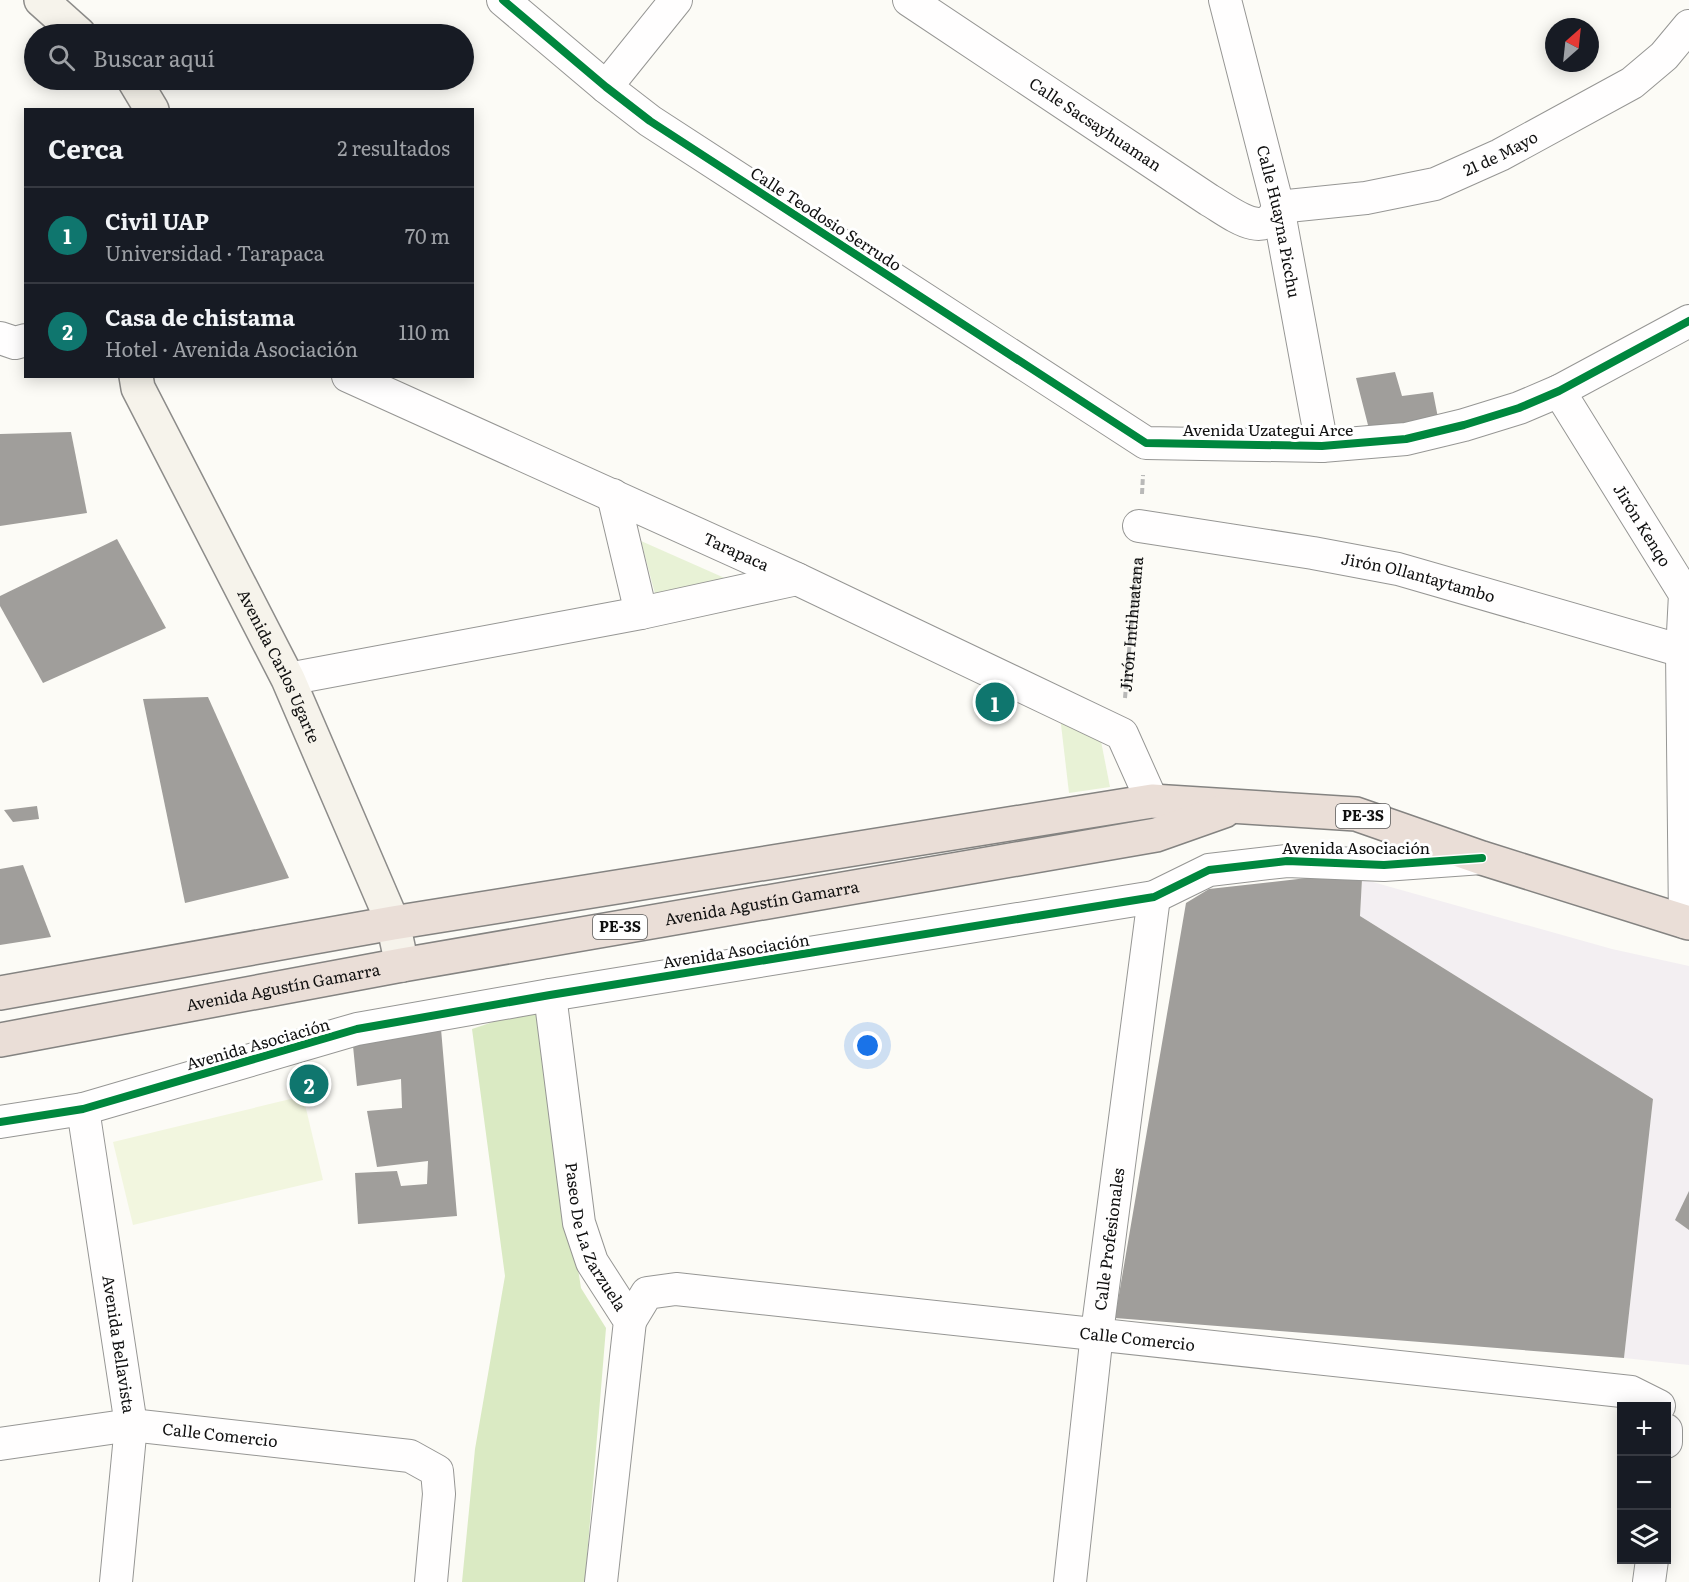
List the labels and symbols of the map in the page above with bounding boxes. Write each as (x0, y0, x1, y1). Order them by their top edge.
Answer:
north arrow (1545, 18, 1599, 72)
street label: Calle Sacsayhuaman (1025, 70, 1167, 177)
street label: 21 de Mayo (1459, 124, 1542, 181)
street label: Calle Huayna Picchu (1252, 142, 1307, 300)
street label: Calle Teodosio Serrudo (746, 160, 907, 276)
street label: Avenida Uzategui Arce (1183, 417, 1353, 441)
street label: Jirón Kenqo (1608, 479, 1678, 571)
street label: Tarapaca (700, 525, 774, 576)
street label: Jirón Ollantaytambo (1339, 546, 1498, 607)
street label: Jirón Intihuatana (1113, 555, 1148, 693)
street label: Avenida Carlos Ugarte (232, 584, 327, 746)
pin: 1 (976, 680, 1014, 724)
road number: PE-3S (1336, 804, 1390, 828)
street label: Avenida Asociación (1282, 835, 1431, 859)
street label: Avenida Agustín Gamarra (663, 873, 861, 931)
road number: PE-3S (593, 915, 647, 939)
street label: Avenida Asociación (661, 926, 811, 973)
street label: Avenida Agustín Gamarra (184, 956, 382, 1016)
street label: Avenida Asociación (183, 1011, 333, 1075)
your location (853, 1031, 882, 1060)
pin: 2 (290, 1062, 328, 1106)
street label: Paseo De La Zarzuela (560, 1161, 634, 1316)
street label: Calle Profesionales (1087, 1166, 1129, 1312)
street label: Avenida Bellavista (97, 1273, 142, 1415)
street label: Calle Comercio (1079, 1320, 1196, 1356)
street label: Calle Comercio (161, 1416, 279, 1452)

